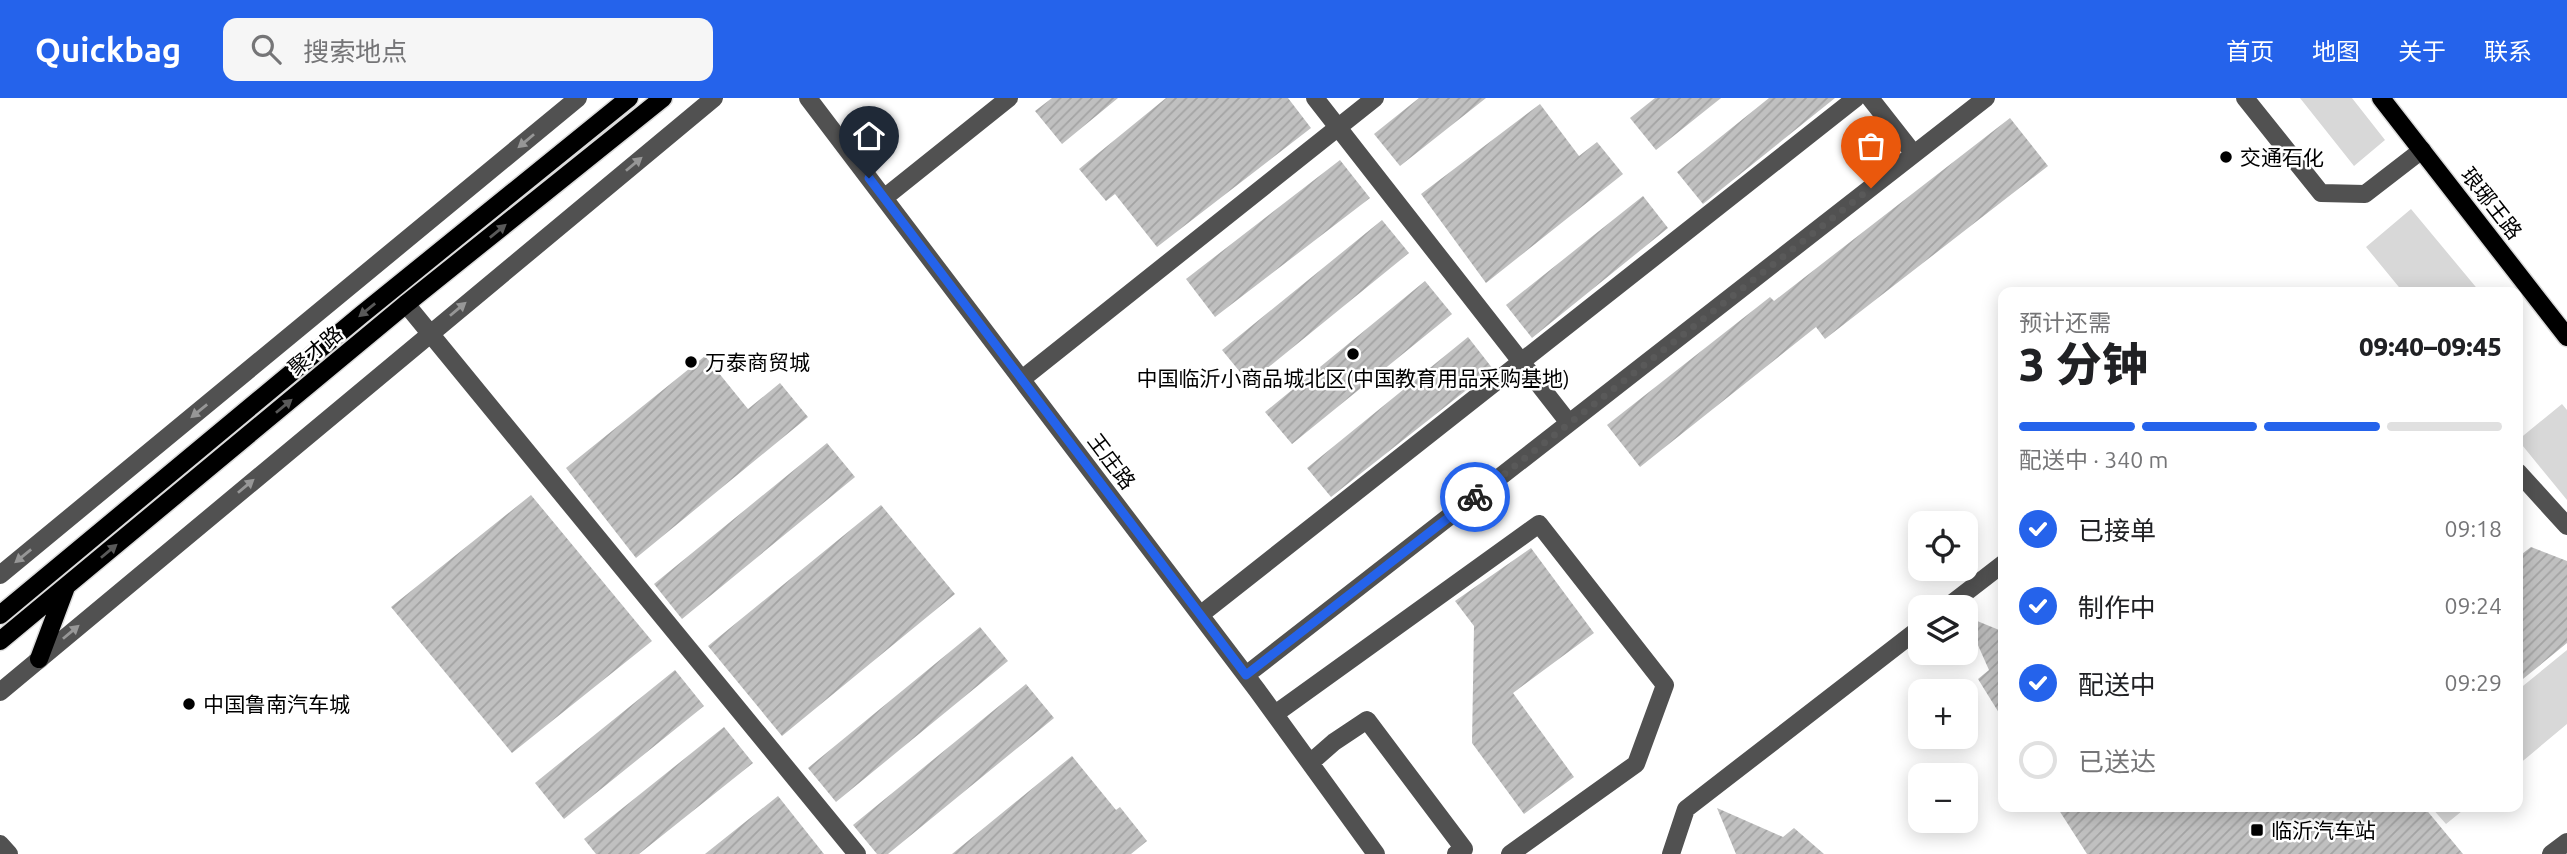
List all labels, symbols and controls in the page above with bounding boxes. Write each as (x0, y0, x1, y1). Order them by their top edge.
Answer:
search box (223, 18, 713, 81)
icon: search (247, 30, 285, 68)
text: Quickbag (35, 31, 181, 68)
text: 搜索地点 (303, 37, 407, 66)
text: 首页 (2226, 38, 2274, 65)
text: 地图 (2312, 38, 2360, 65)
text: 关于 (2398, 38, 2446, 65)
text: 联系 (2484, 38, 2532, 65)
pin (839, 106, 899, 178)
pin (1841, 116, 1901, 188)
icon: home (850, 117, 888, 155)
icon: bag (1852, 127, 1890, 165)
one-way arrow (517, 134, 535, 149)
place label: 交通石化 (2240, 145, 2324, 169)
marker: 交通石化 (2218, 149, 2234, 165)
one-way arrow (624, 157, 642, 172)
street label: 琅琊王路 (2457, 163, 2527, 243)
one-way arrow (489, 223, 507, 238)
one-way arrow (450, 302, 467, 317)
one-way arrow (358, 303, 376, 318)
text: 预计还需 (2019, 310, 2111, 335)
street label: 聚才路 (283, 321, 347, 379)
text: 09:40–09:45 (2359, 332, 2502, 361)
text: 3 分钟 (2019, 338, 2148, 390)
marker: 中国临沂小商品城北区(中国教育用品采购基地) (1345, 346, 1361, 362)
place label: 万泰商贸城 (705, 350, 810, 374)
marker: 万泰商贸城 (683, 354, 699, 370)
place label: 中国临沂小商品城北区(中国教育用品采购基地) (1136, 366, 1570, 390)
one-way arrow (276, 399, 293, 414)
one-way arrow (190, 403, 208, 419)
street label: 王庄路 (1083, 429, 1141, 493)
text: 配送中 · 340 m (2019, 447, 2168, 472)
courier (1440, 462, 1510, 532)
icon: bike (1456, 478, 1494, 516)
one-way arrow (236, 479, 254, 494)
icon: check (2019, 510, 2057, 548)
map controls (1908, 511, 1978, 833)
button: locate (1908, 511, 1978, 581)
text: 已接单 (2078, 516, 2156, 545)
text: 09:18 (2444, 516, 2502, 541)
one-way arrow (100, 543, 118, 559)
one-way arrow (15, 548, 32, 563)
icon: check (2019, 587, 2057, 625)
text: 制作中 (2078, 593, 2156, 622)
text: 09:24 (2444, 593, 2502, 618)
button: layers (1908, 595, 1978, 665)
one-way arrow (63, 625, 80, 640)
icon: check (2019, 664, 2057, 702)
text: 配送中 (2078, 670, 2156, 699)
text: 09:29 (2444, 670, 2502, 695)
button: + (1908, 679, 1978, 749)
place label: 中国鲁南汽车城 (203, 692, 350, 716)
marker: 中国鲁南汽车城 (181, 696, 197, 712)
text: 已送达 (2078, 747, 2156, 776)
button: − (1908, 763, 1978, 833)
place label: 临沂汽车站 (2271, 818, 2376, 842)
marker: 临沂汽车站 (2249, 822, 2265, 838)

